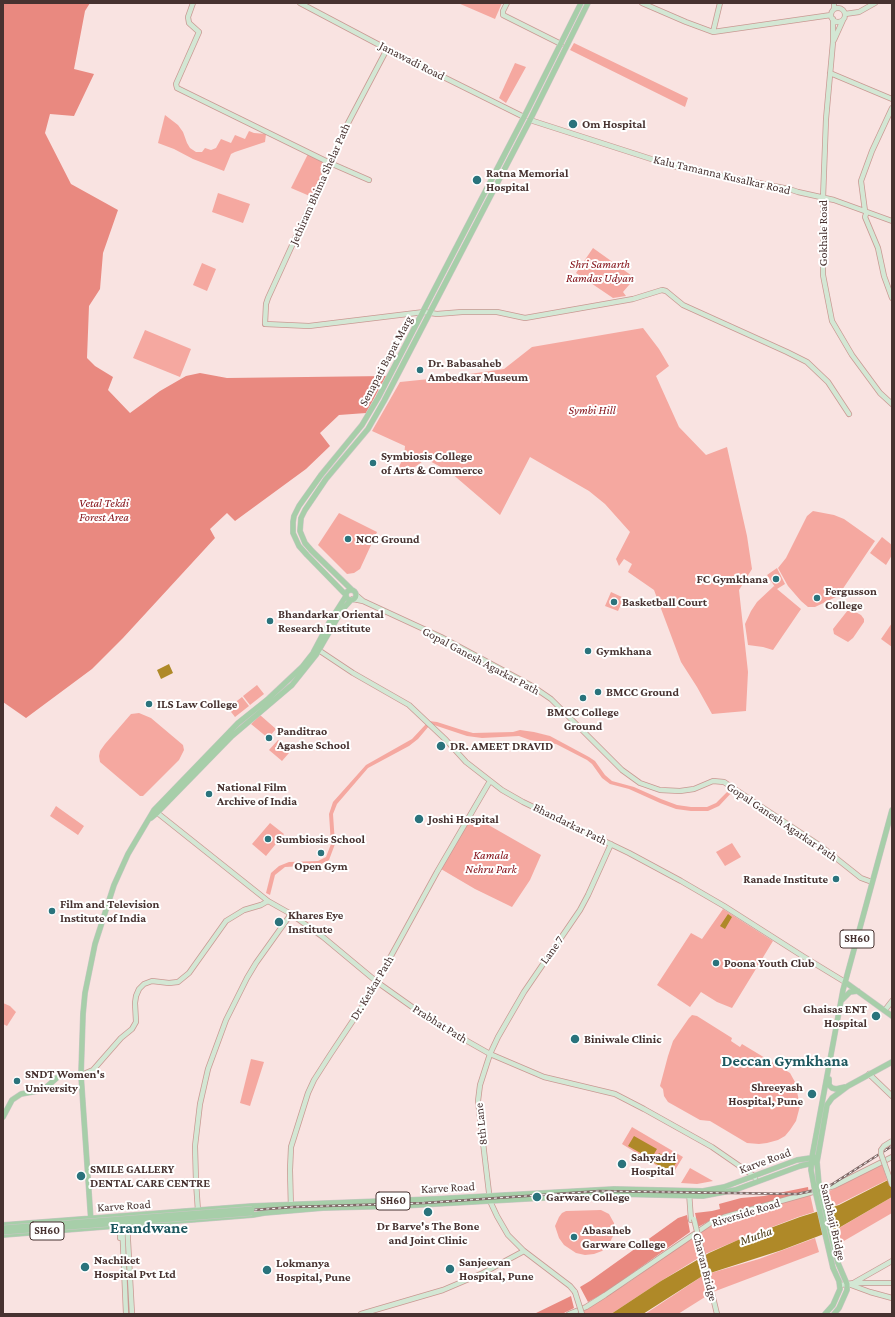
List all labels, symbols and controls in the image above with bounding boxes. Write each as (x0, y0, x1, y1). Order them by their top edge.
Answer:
street label: Janawadi Road (377, 38, 447, 84)
place label: Om Hospital (582, 117, 646, 131)
marker: Om Hospital (567, 118, 579, 130)
street label: Jethiram Bhima Shelar Path (287, 121, 353, 247)
street label: Kalu Tamanna Kusalkar Road (652, 152, 792, 198)
place label: Ratna Memorial Hospital (486, 166, 568, 194)
marker: Ratna Memorial Hospital (471, 174, 483, 186)
street label: Gokhale Road (816, 200, 830, 266)
park label: Shri Samarth Ramdas Udyan (566, 257, 634, 285)
street label: Senapati Bapat Marg (356, 314, 416, 408)
place label: Dr. Babasaheb Ambedkar Museum (428, 356, 528, 384)
marker: Dr. Babasaheb Ambedkar Museum (415, 365, 425, 375)
park label: Symbi Hill (568, 403, 616, 417)
place label: Symbiosis College of Arts & Commerce (381, 449, 483, 477)
marker: Symbiosis College of Arts & Commerce (368, 458, 378, 468)
park label: Vetal Tekdi Forest Area (79, 496, 129, 524)
place label: NCC Ground (356, 532, 420, 546)
marker: NCC Ground (343, 534, 353, 544)
place label: FC Gymkhana (697, 572, 768, 586)
marker: FC Gymkhana (771, 574, 781, 584)
place label: Fergusson College (825, 584, 877, 612)
marker: Fergusson College (812, 593, 822, 603)
place label: Basketball Court (622, 595, 707, 609)
marker: Basketball Court (609, 597, 619, 607)
place label: Bhandarkar Oriental Research Institute (278, 607, 384, 635)
marker: Bhandarkar Oriental Research Institute (265, 616, 275, 626)
street label: Gopal Ganesh Agarkar Path (420, 624, 542, 698)
place label: Gymkhana (596, 644, 652, 658)
marker: Gymkhana (583, 646, 593, 656)
place label: BMCC Ground (606, 685, 679, 699)
marker: BMCC Ground (593, 687, 603, 697)
marker: BMCC College Ground (578, 693, 588, 703)
place label: ILS Law College (157, 697, 237, 711)
marker: ILS Law College (144, 699, 154, 709)
place label: BMCC College Ground (547, 705, 619, 733)
place label: Panditrao Agashe School (277, 724, 350, 752)
marker: Panditrao Agashe School (264, 733, 274, 743)
place label: DR. AMEET DRAVID (450, 739, 553, 753)
marker: DR. AMEET DRAVID (435, 740, 447, 752)
street label: Gopal Ganesh Agarkar Path (724, 779, 840, 865)
place label: National Film Archive of India (217, 780, 297, 808)
marker: National Film Archive of India (204, 789, 214, 799)
street label: Bhandarkar Path (531, 800, 609, 848)
place label: Joshi Hospital (428, 812, 499, 826)
marker: Joshi Hospital (413, 813, 425, 825)
place label: Sumbiosis School (276, 832, 365, 846)
marker: Sumbiosis School (263, 834, 273, 844)
marker: Open Gym (316, 848, 326, 858)
park label: Kamala Nehru Park (465, 848, 517, 876)
place label: Open Gym (294, 859, 348, 873)
place label: Ranade Institute (743, 872, 828, 886)
marker: Ranade Institute (831, 874, 841, 884)
place label: Film and Television Institute of India (60, 897, 159, 925)
marker: Film and Television Institute of India (47, 906, 57, 916)
place label: Khares Eye Institute (288, 908, 343, 936)
marker: Khares Eye Institute (273, 916, 285, 928)
road number: SH60 (840, 930, 874, 948)
street label: Lane 7 (537, 933, 567, 967)
street label: Dr. Ketkar Path (347, 953, 397, 1023)
place label: Poona Youth Club (724, 956, 815, 970)
marker: Poona Youth Club (711, 958, 721, 968)
street label: Prabhat Path (410, 1002, 470, 1046)
place label: Ghaisas ENT Hospital (803, 1002, 867, 1030)
marker: Ghaisas ENT Hospital (870, 1010, 882, 1022)
place label: Biniwale Clinic (584, 1032, 662, 1046)
marker: Biniwale Clinic (569, 1033, 581, 1045)
district label: Deccan Gymkhana (722, 1051, 848, 1071)
place label: SNDT Women's University (25, 1067, 105, 1095)
marker: SNDT Women's University (12, 1076, 22, 1086)
place label: Shreeyash Hospital, Pune (728, 1080, 803, 1108)
marker: Shreeyash Hospital, Pune (806, 1088, 818, 1100)
street label: 8th Lane (472, 1102, 490, 1146)
street label: Karve Road (737, 1145, 793, 1177)
place label: Sahyadri Hospital (631, 1150, 676, 1178)
marker: Sahyadri Hospital (616, 1158, 628, 1170)
place label: SMILE GALLERY DENTAL CARE CENTRE (90, 1162, 210, 1190)
marker: SMILE GALLERY DENTAL CARE CENTRE (75, 1170, 87, 1182)
street label: Karve Road (421, 1179, 475, 1197)
street label: Sambhaji Bridge (817, 1182, 849, 1262)
place label: Garware College (546, 1190, 630, 1204)
marker: Garware College (531, 1191, 543, 1203)
road number: SH60 (376, 1192, 410, 1210)
street label: Riverside Road (710, 1196, 782, 1230)
street label: Karve Road (97, 1197, 151, 1215)
marker: Dr Barve's The Bone and Joint Clinic (422, 1206, 434, 1218)
district label: Erandwane (110, 1218, 188, 1238)
place label: Dr Barve's The Bone and Joint Clinic (377, 1219, 479, 1247)
road number: SH60 (30, 1222, 64, 1240)
place label: Abasaheb Garware College (582, 1223, 666, 1251)
water label: Mutha (738, 1223, 774, 1249)
street label: Chavan Bridge (690, 1231, 720, 1303)
marker: Abasaheb Garware College (569, 1232, 579, 1242)
place label: Nachiket Hospital Pvt Ltd (94, 1253, 176, 1281)
place label: Sanjeevan Hospital, Pune (459, 1255, 534, 1283)
place label: Lokmanya Hospital, Pune (276, 1256, 351, 1284)
marker: Nachiket Hospital Pvt Ltd (79, 1261, 91, 1273)
marker: Sanjeevan Hospital, Pune (444, 1263, 456, 1275)
marker: Lokmanya Hospital, Pune (261, 1264, 273, 1276)

